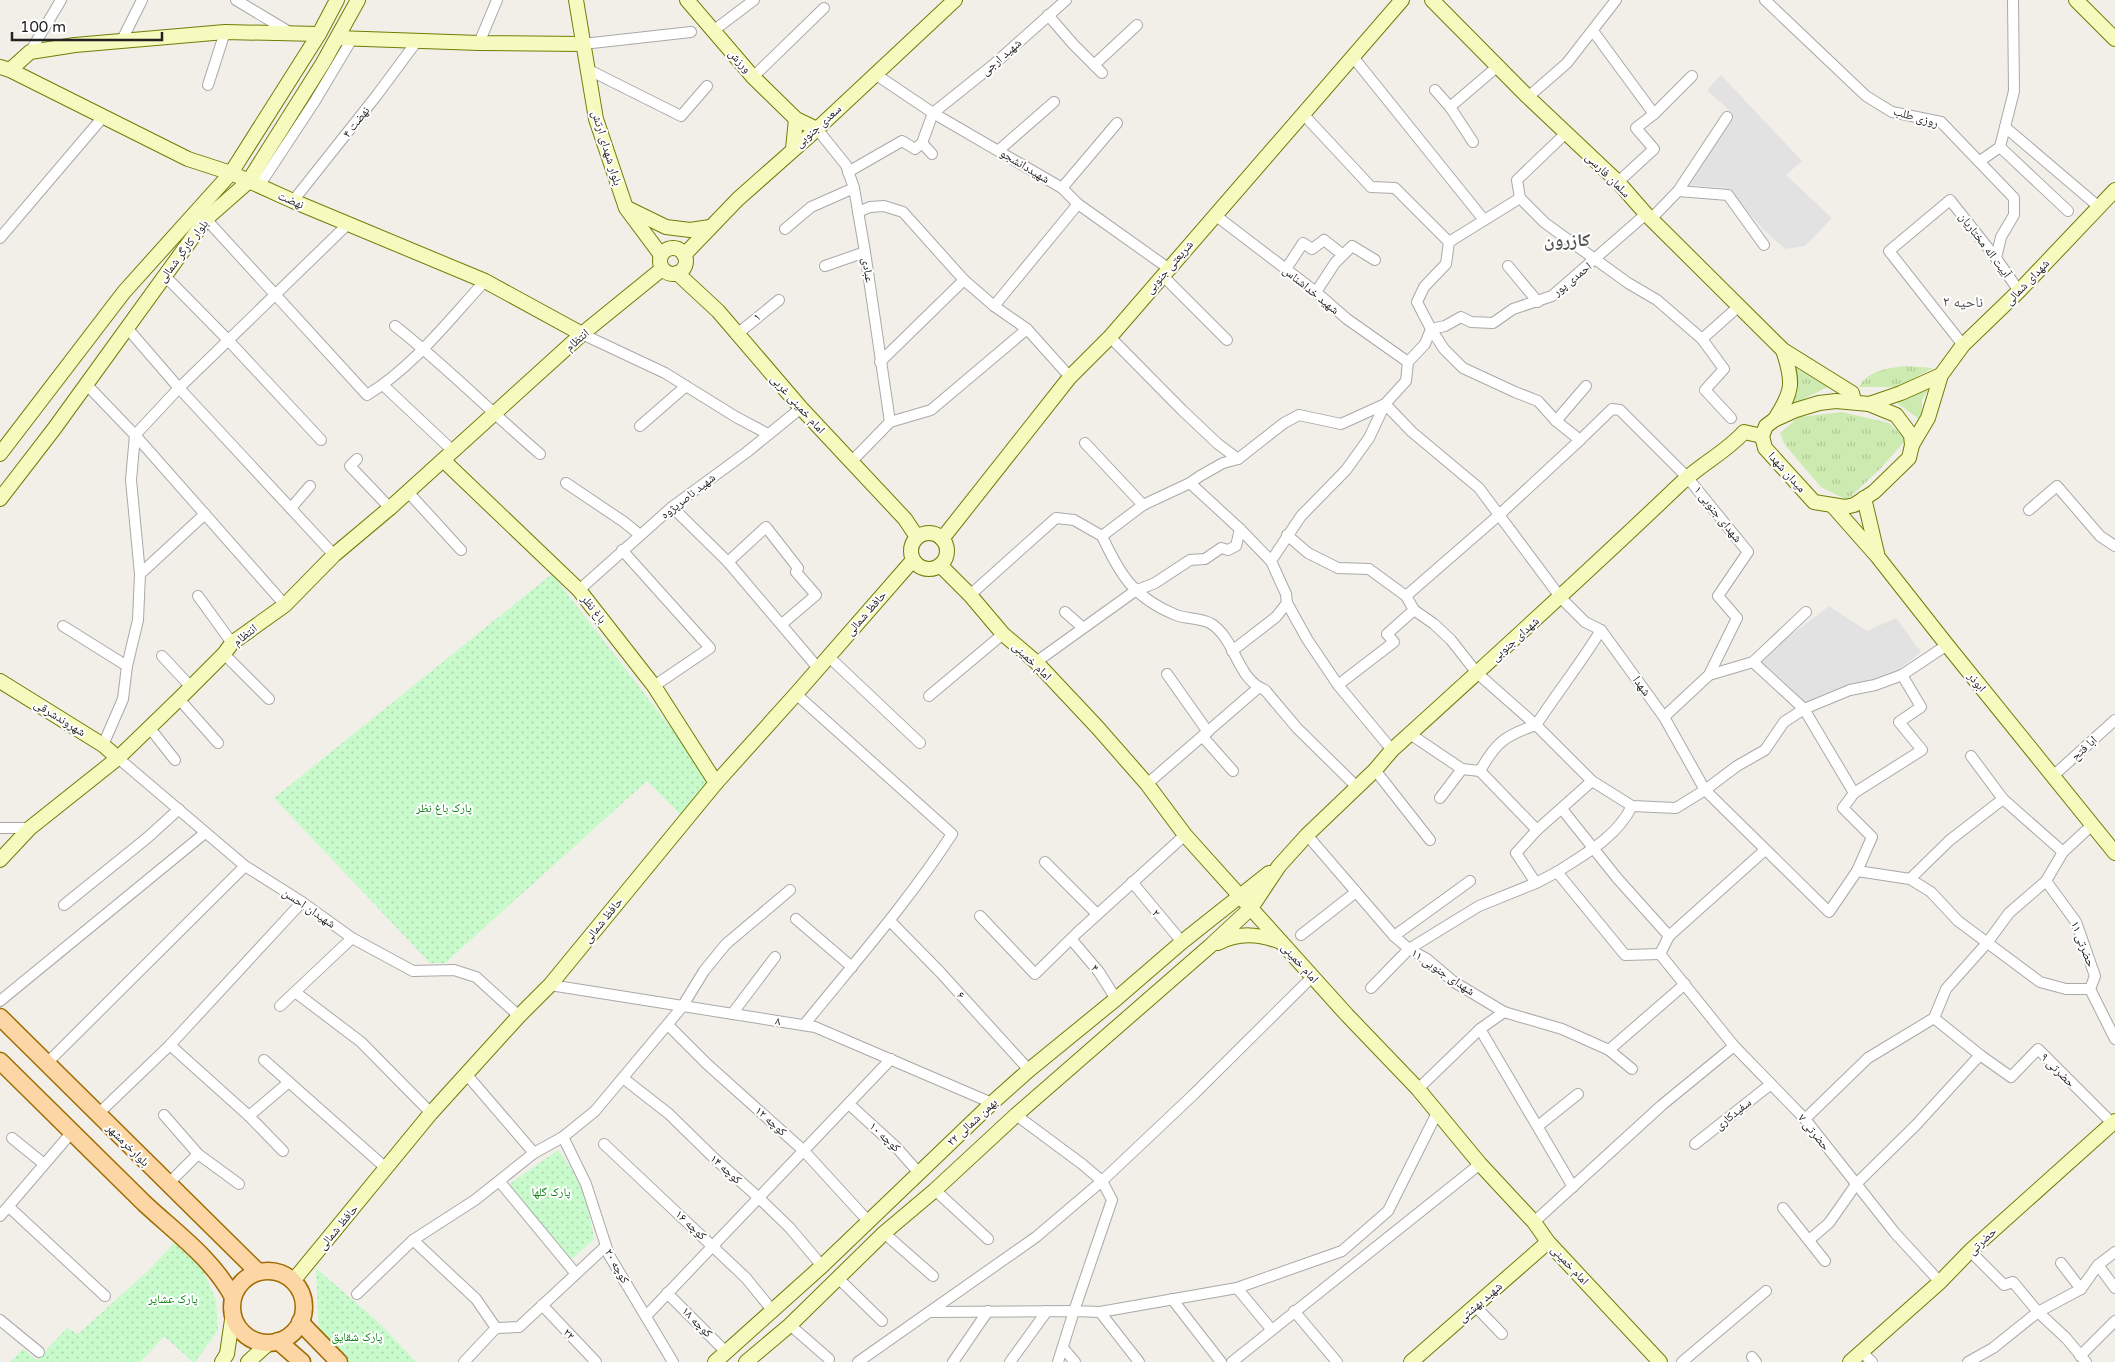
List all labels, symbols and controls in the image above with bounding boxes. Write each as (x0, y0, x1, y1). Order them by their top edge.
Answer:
scale bar (12, 10, 162, 42)
text: 100 m (20, 18, 66, 36)
street label: شهید ارجی (978, 36, 1024, 79)
street label: ورزش (726, 46, 754, 76)
street label: سعدی جنوبی (792, 102, 844, 151)
street label: نهضت ۴ (340, 104, 372, 140)
street label: روزی طلب (1892, 104, 1940, 131)
street label: بلوار شهدای ارتش (589, 109, 625, 187)
street label: شهیددانشجو (998, 146, 1052, 186)
street label: سلمان فارسی (1583, 150, 1633, 200)
street label: نهضت (276, 188, 306, 212)
street label: آییت اله مختاریان (1956, 210, 2015, 281)
street label: بلوار کارگر شمالی (155, 217, 211, 285)
district label: کازرون (1544, 229, 1590, 251)
street label: شریعتی جنوبی (1142, 237, 1196, 297)
street label: شهدای شمالی (2002, 256, 2052, 308)
street label: عبادی (859, 257, 877, 283)
street label: احمدی پور (1549, 259, 1594, 300)
street label: شهید خداشناس (1280, 263, 1342, 317)
district label: ناحیه ۲ (1943, 293, 1983, 311)
street label: ۱ (750, 310, 764, 324)
street label: انتظام (562, 326, 593, 355)
street label: امام خمینی غربی (767, 372, 828, 437)
street label: میدان شهدا (1765, 449, 1809, 495)
street label: شهید ناصرپژوه (658, 470, 718, 522)
street label: ۱ شهدای جنوبی (1691, 483, 1745, 545)
street label: حافظ شمالی (843, 587, 889, 638)
street label: باغ نظر (577, 591, 609, 627)
street label: شهدای جنوبی (1488, 614, 1542, 665)
street label: انتظام (230, 621, 261, 650)
street label: امام خمینی (1009, 639, 1055, 684)
street label: ابوذر (1964, 669, 1989, 695)
street label: شهدا (1630, 673, 1654, 699)
street label: شهروندشرقی (32, 697, 88, 739)
street label: ابا فتح (2068, 733, 2100, 763)
park label: پارک باغ نظر (415, 801, 472, 816)
street label: شهیدان احسن (280, 885, 338, 931)
street label: حافظ شمالی (580, 894, 626, 946)
street label: ۲ (1149, 907, 1163, 919)
street label: حضرتی ۱۱ (2068, 919, 2098, 969)
street label: امام خمینی (1278, 940, 1322, 987)
street label: ۱۱ شهدای جنوبی (1408, 946, 1478, 999)
street label: ۴ (1088, 962, 1102, 974)
street label: ۶ (954, 988, 968, 1002)
street label: ۸ (774, 1014, 782, 1028)
street label: حضرتی ۹ (2038, 1050, 2078, 1090)
street label: ۲۲ بهمن شمالی (944, 1095, 1000, 1149)
street label: سفیدکاری (1712, 1095, 1754, 1133)
street label: کوچه ۱۲ (752, 1103, 790, 1139)
street label: حضرتی ۷ (1795, 1111, 1833, 1153)
street label: کوچه ۱۰ (866, 1119, 904, 1155)
street label: بلوارخرمشهر (103, 1120, 152, 1170)
street label: کوچه ۱۴ (707, 1151, 745, 1187)
park label: پارک گلها (531, 1185, 571, 1199)
street label: حافظ شمالی (315, 1201, 361, 1252)
street label: کوچه ۱۶ (672, 1207, 710, 1243)
street label: حضرتی (1965, 1224, 2000, 1258)
street label: امام خمینی (1547, 1242, 1592, 1288)
street label: کوچه ۲۰ (602, 1246, 632, 1286)
street label: شهید بهشتی (1455, 1279, 1505, 1325)
park label: پارک عشایر (147, 1292, 198, 1306)
street label: کوچه ۱۸ (679, 1304, 715, 1340)
street label: ۲۲ (560, 1325, 578, 1343)
park label: پارک شقایق (332, 1330, 383, 1344)

